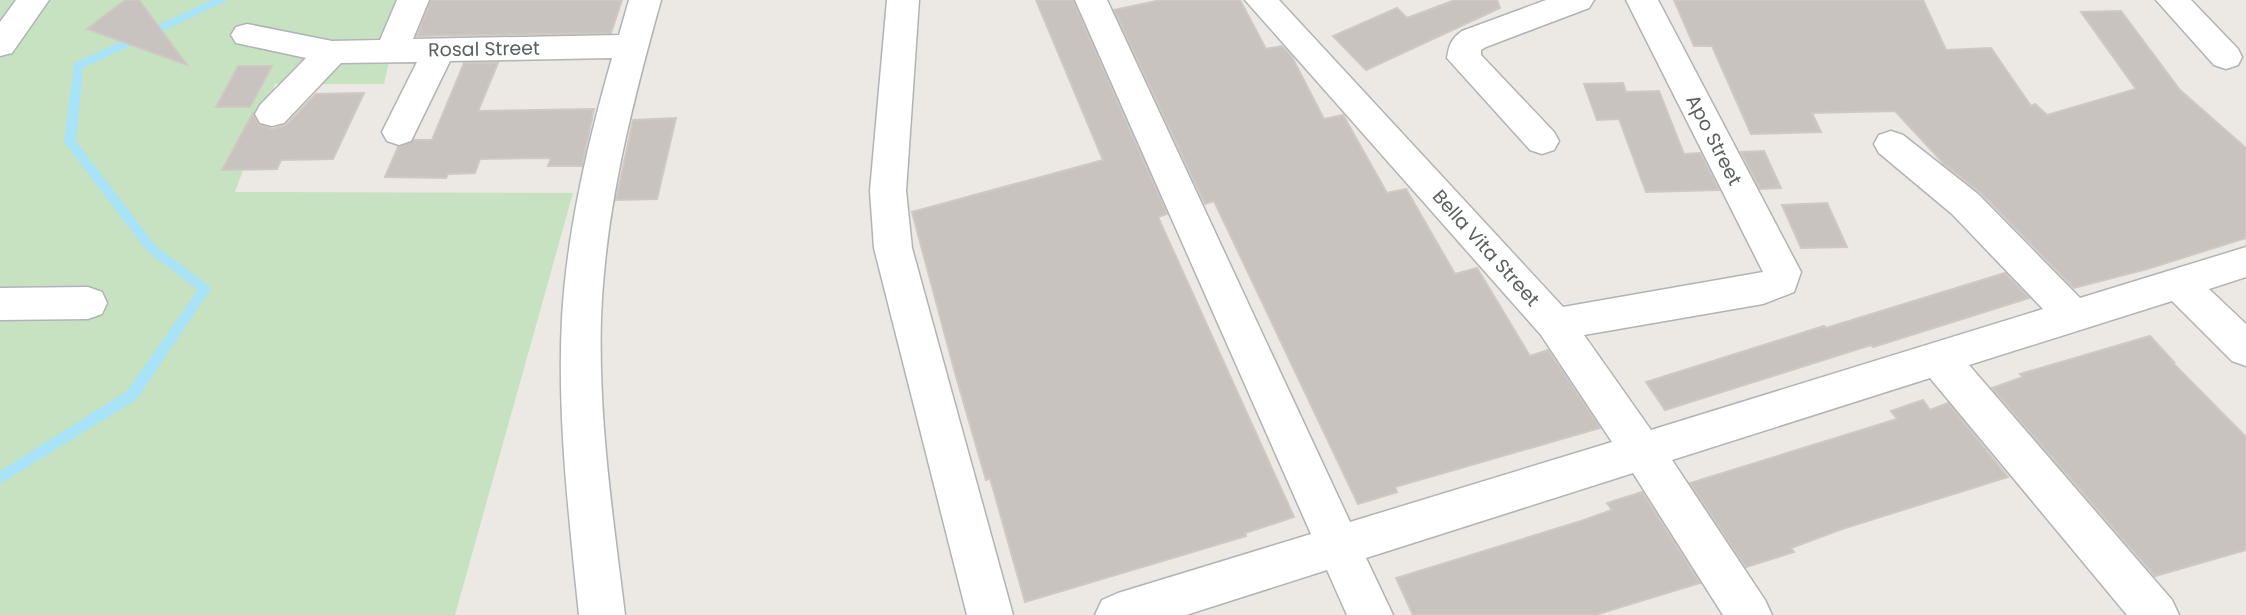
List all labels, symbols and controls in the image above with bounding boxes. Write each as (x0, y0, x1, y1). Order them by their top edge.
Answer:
street label: Rosal Street (428, 35, 540, 63)
street label: Apo Street (1680, 90, 1748, 190)
street label: Bella Vita Street (1426, 184, 1546, 312)

